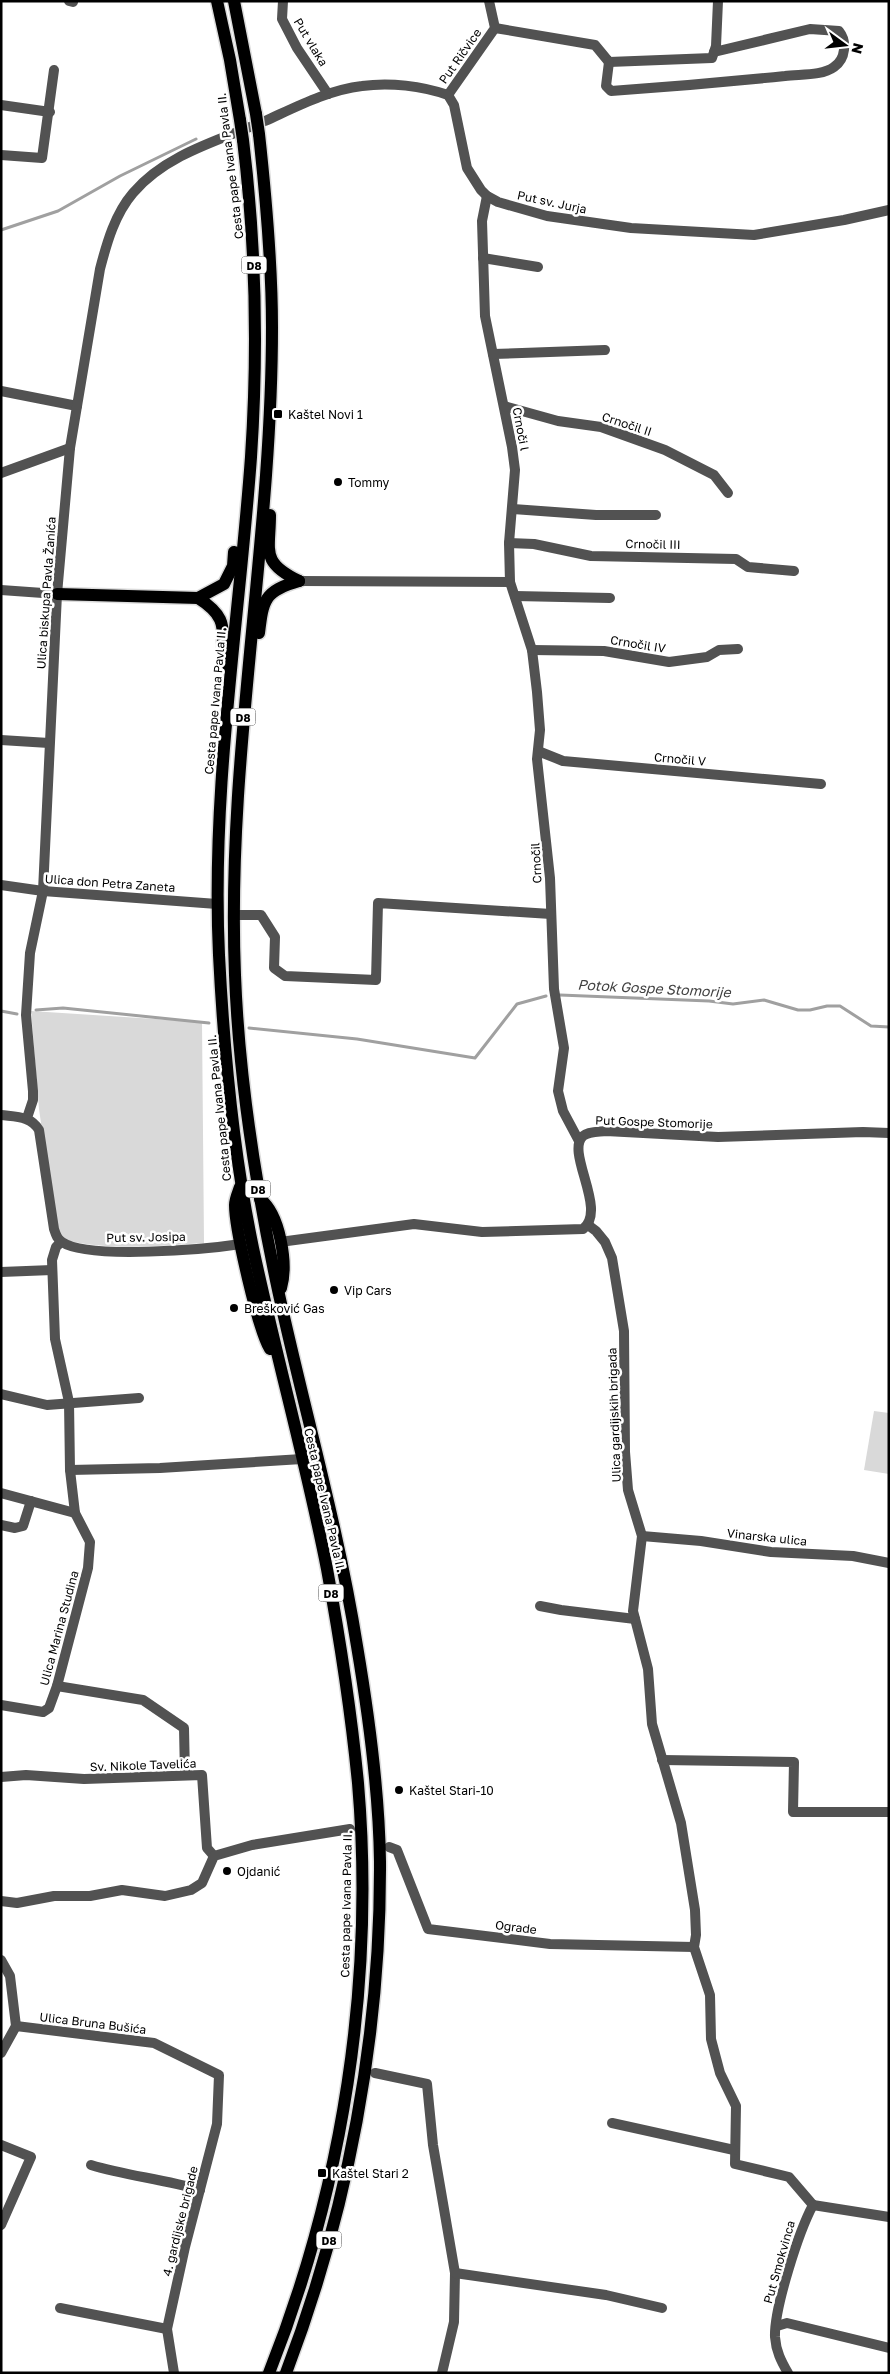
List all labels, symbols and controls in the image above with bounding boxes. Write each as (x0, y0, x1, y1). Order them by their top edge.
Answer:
street label: Put vlaka (291, 15, 331, 69)
north arrow (820, 20, 870, 70)
street label: Put Ričvice (435, 25, 485, 87)
text: N (848, 41, 868, 56)
street label: Cesta pape Ivana Pavla II. (214, 92, 246, 240)
street label: Put sv. Jurja (516, 187, 588, 217)
road number: D8 (242, 256, 266, 274)
street label: Crnoči l (509, 406, 533, 452)
place label: Kaštel Novi 1 (288, 407, 363, 422)
marker: Kaštel Novi 1 (272, 408, 284, 420)
street label: Crnočil II (600, 409, 654, 439)
place label: Tommy (348, 475, 390, 490)
marker: Tommy (332, 476, 344, 488)
street label: Ulica biskupa Pavla Žanića (33, 516, 59, 670)
street label: Crnočil III (625, 536, 681, 552)
street label: Cesta pape Ivana Pavla II. (201, 627, 229, 775)
street label: Crnočil IV (609, 632, 667, 656)
road number: D8 (230, 709, 256, 726)
street label: Crnočil V (653, 749, 707, 769)
street label: Crnočil (527, 842, 545, 884)
street label: Ulica don Petra Zaneta (44, 871, 176, 895)
water label: Potok Gospe Stomorije (577, 975, 732, 1001)
street label: Cesta pape Ivana Pavla II. (204, 1034, 234, 1182)
street label: Put Gospe Stomorije (595, 1112, 713, 1132)
road number: D8 (246, 1180, 270, 1198)
street label: Put sv. Josipa (106, 1229, 186, 1245)
place label: Vip Cars (344, 1283, 392, 1298)
marker: Vip Cars (328, 1284, 340, 1296)
place label: Brešković Gas (244, 1301, 325, 1316)
marker: Brešković Gas (228, 1302, 240, 1314)
street label: Ulica gardijskih brigada (604, 1347, 624, 1483)
street label: Cesta pape Ivana Pavla II. (301, 1427, 349, 1573)
street label: Vinarska ulica (726, 1525, 808, 1549)
street label: Ulica Marina Studina (36, 1569, 82, 1687)
road number: D8 (318, 1585, 344, 1602)
street label: Sv. Nikole Tavelića (89, 1756, 197, 1774)
place label: Kaštel Stari-10 (409, 1783, 494, 1798)
marker: Kaštel Stari-10 (393, 1784, 405, 1796)
street label: Cesta pape Ivana Pavla II. (337, 1830, 355, 1978)
place label: Ojdanić (237, 1864, 281, 1879)
marker: Ojdanić (221, 1865, 233, 1877)
street label: Ograde (494, 1917, 538, 1937)
street label: Ulica Bruna Bušića (39, 2009, 147, 2037)
street label: 4. gardijske brigade (159, 2164, 201, 2278)
place label: Kaštel Stari 2 (332, 2166, 409, 2181)
marker: Kaštel Stari 2 (316, 2167, 328, 2179)
street label: Put Smokvinca (760, 2219, 798, 2305)
road number: D8 (316, 2232, 342, 2248)

